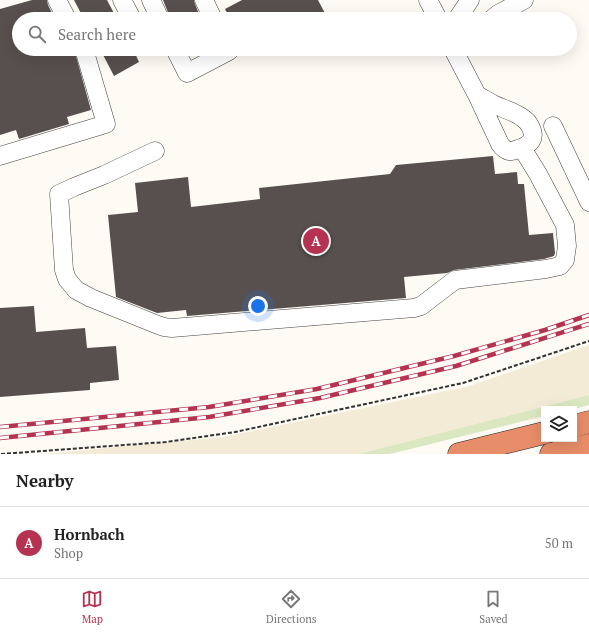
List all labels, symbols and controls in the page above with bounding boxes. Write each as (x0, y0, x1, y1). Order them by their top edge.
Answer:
search box (12, 12, 577, 56)
icon: search (26, 23, 48, 45)
text: Search here (58, 24, 136, 44)
pin: A (303, 226, 329, 256)
your location (248, 296, 268, 316)
map controls (541, 406, 577, 442)
button: layers (541, 406, 577, 442)
text: Nearby (16, 469, 74, 492)
text: Hornbach (54, 524, 125, 544)
text: A (24, 534, 34, 552)
text: 50 m (545, 534, 573, 552)
text: Shop (54, 544, 83, 562)
tab: Map (81, 588, 103, 626)
tab: Directions (266, 588, 317, 626)
tab: Saved (479, 588, 508, 626)

